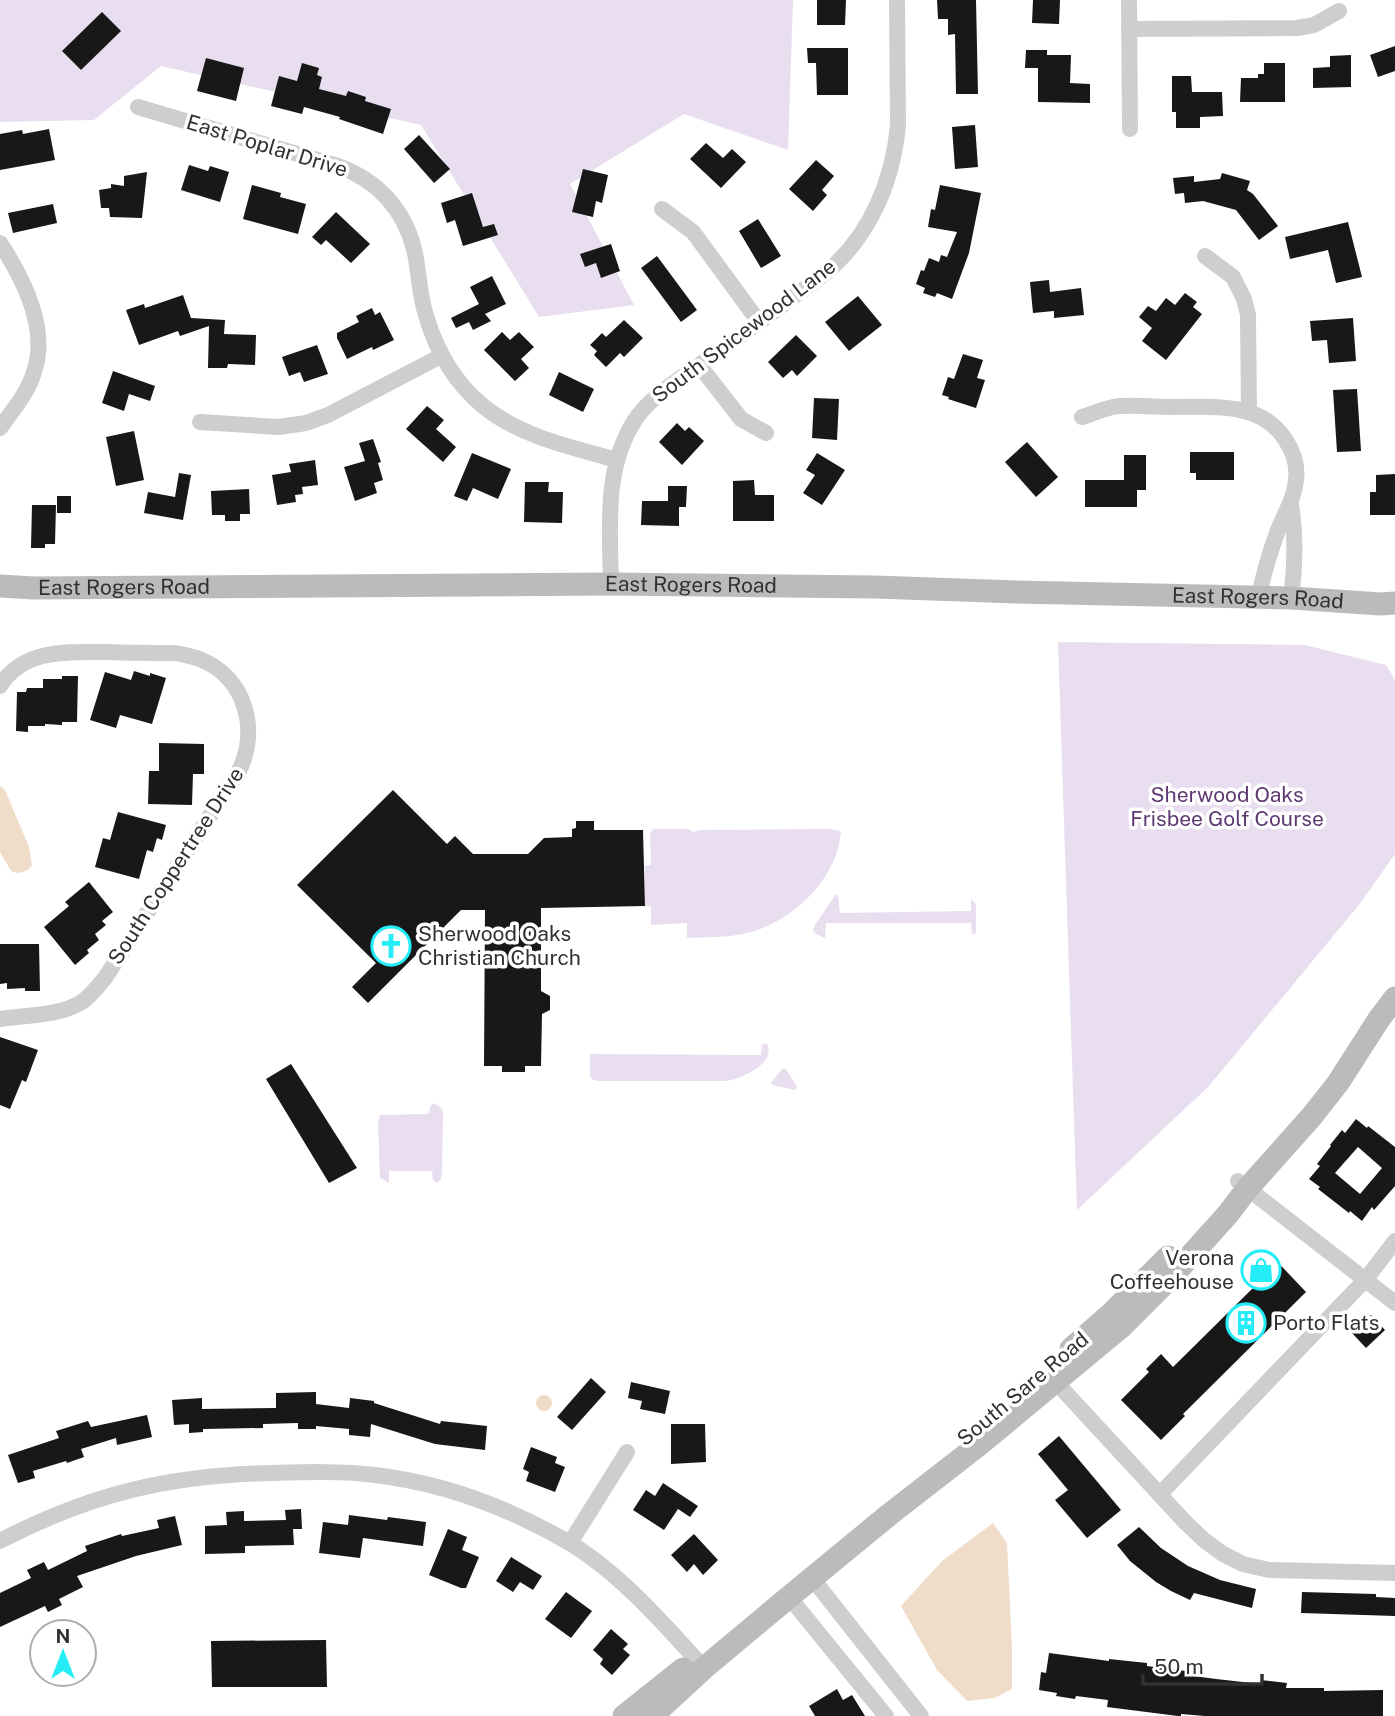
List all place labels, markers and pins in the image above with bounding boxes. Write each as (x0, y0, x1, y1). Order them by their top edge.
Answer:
place label: Sherwood Oaks Christian Church (418, 921, 581, 970)
church icon: Sherwood Oaks Christian Church (370, 925, 412, 967)
place label: Verona Coffeehouse (1110, 1245, 1234, 1294)
shop icon: Verona Coffeehouse (1240, 1249, 1282, 1291)
building icon: Porto Flats (1225, 1302, 1267, 1344)
place label: Porto Flats (1273, 1310, 1379, 1335)

